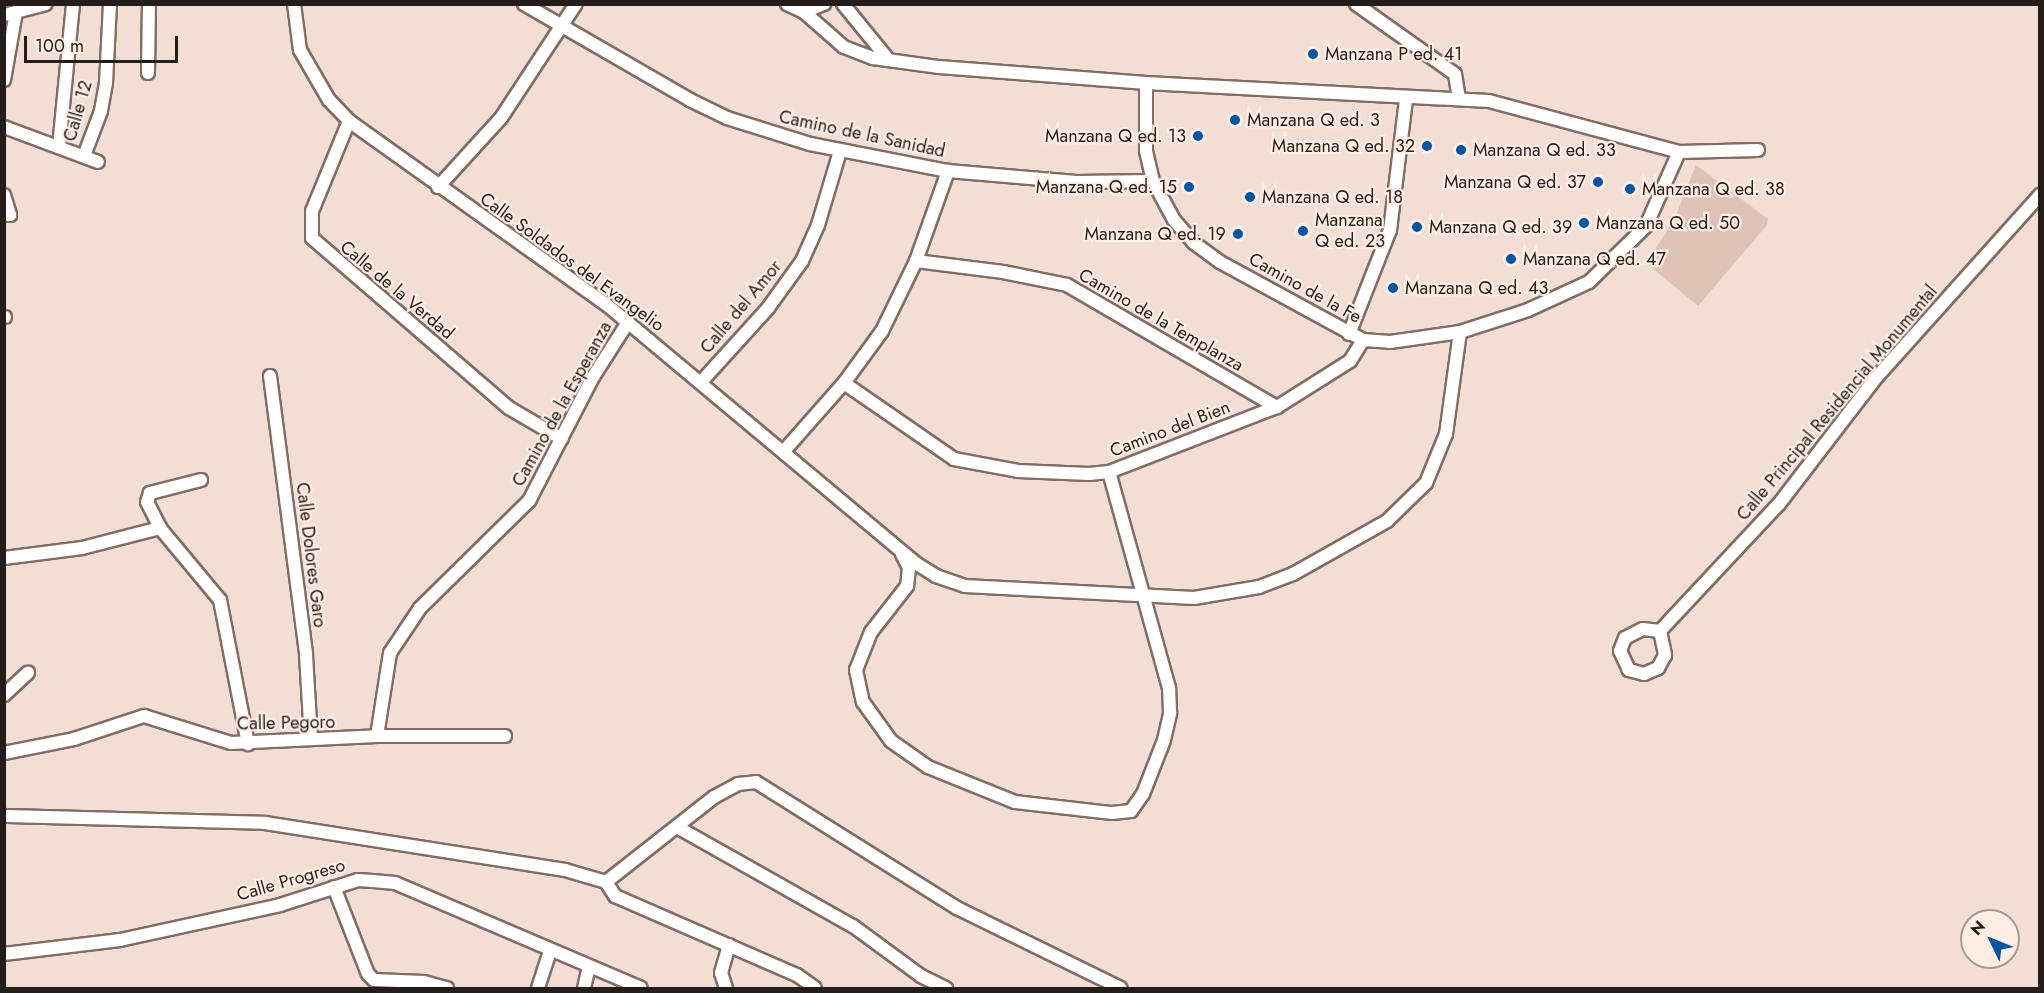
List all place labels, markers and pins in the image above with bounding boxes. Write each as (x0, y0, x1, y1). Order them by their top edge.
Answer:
place label: Manzana P ed. 41 (1325, 43, 1462, 65)
marker: Manzana P ed. 41 (1306, 47, 1320, 61)
place label: Manzana Q ed. 3 (1247, 109, 1380, 131)
marker: Manzana Q ed. 3 (1228, 113, 1242, 127)
place label: Manzana Q ed. 13 (1045, 125, 1186, 147)
marker: Manzana Q ed. 13 (1191, 129, 1205, 143)
place label: Manzana Q ed. 32 (1272, 135, 1415, 157)
marker: Manzana Q ed. 32 (1420, 139, 1434, 153)
place label: Manzana Q ed. 33 (1473, 139, 1616, 161)
marker: Manzana Q ed. 33 (1454, 143, 1468, 157)
place label: Manzana Q ed. 37 (1444, 171, 1586, 193)
marker: Manzana Q ed. 37 (1591, 175, 1605, 189)
place label: Manzana Q ed. 15 (1036, 176, 1177, 198)
place label: Manzana Q ed. 38 (1642, 178, 1785, 200)
marker: Manzana Q ed. 15 (1182, 180, 1196, 194)
marker: Manzana Q ed. 38 (1623, 182, 1637, 196)
place label: Manzana Q ed. 18 (1262, 186, 1403, 208)
marker: Manzana Q ed. 18 (1243, 190, 1257, 204)
place label: Manzana Q ed. 23 (1315, 210, 1385, 252)
place label: Manzana Q ed. 50 (1596, 212, 1740, 234)
place label: Manzana Q ed. 39 (1429, 216, 1572, 238)
marker: Manzana Q ed. 50 (1577, 216, 1591, 230)
marker: Manzana Q ed. 39 (1410, 220, 1424, 234)
place label: Manzana Q ed. 19 (1084, 223, 1226, 245)
marker: Manzana Q ed. 23 (1296, 224, 1310, 238)
marker: Manzana Q ed. 19 (1231, 227, 1245, 241)
place label: Manzana Q ed. 47 (1523, 248, 1666, 270)
marker: Manzana Q ed. 47 (1504, 252, 1518, 266)
place label: Manzana Q ed. 43 (1405, 277, 1548, 299)
marker: Manzana Q ed. 43 (1386, 281, 1400, 295)

